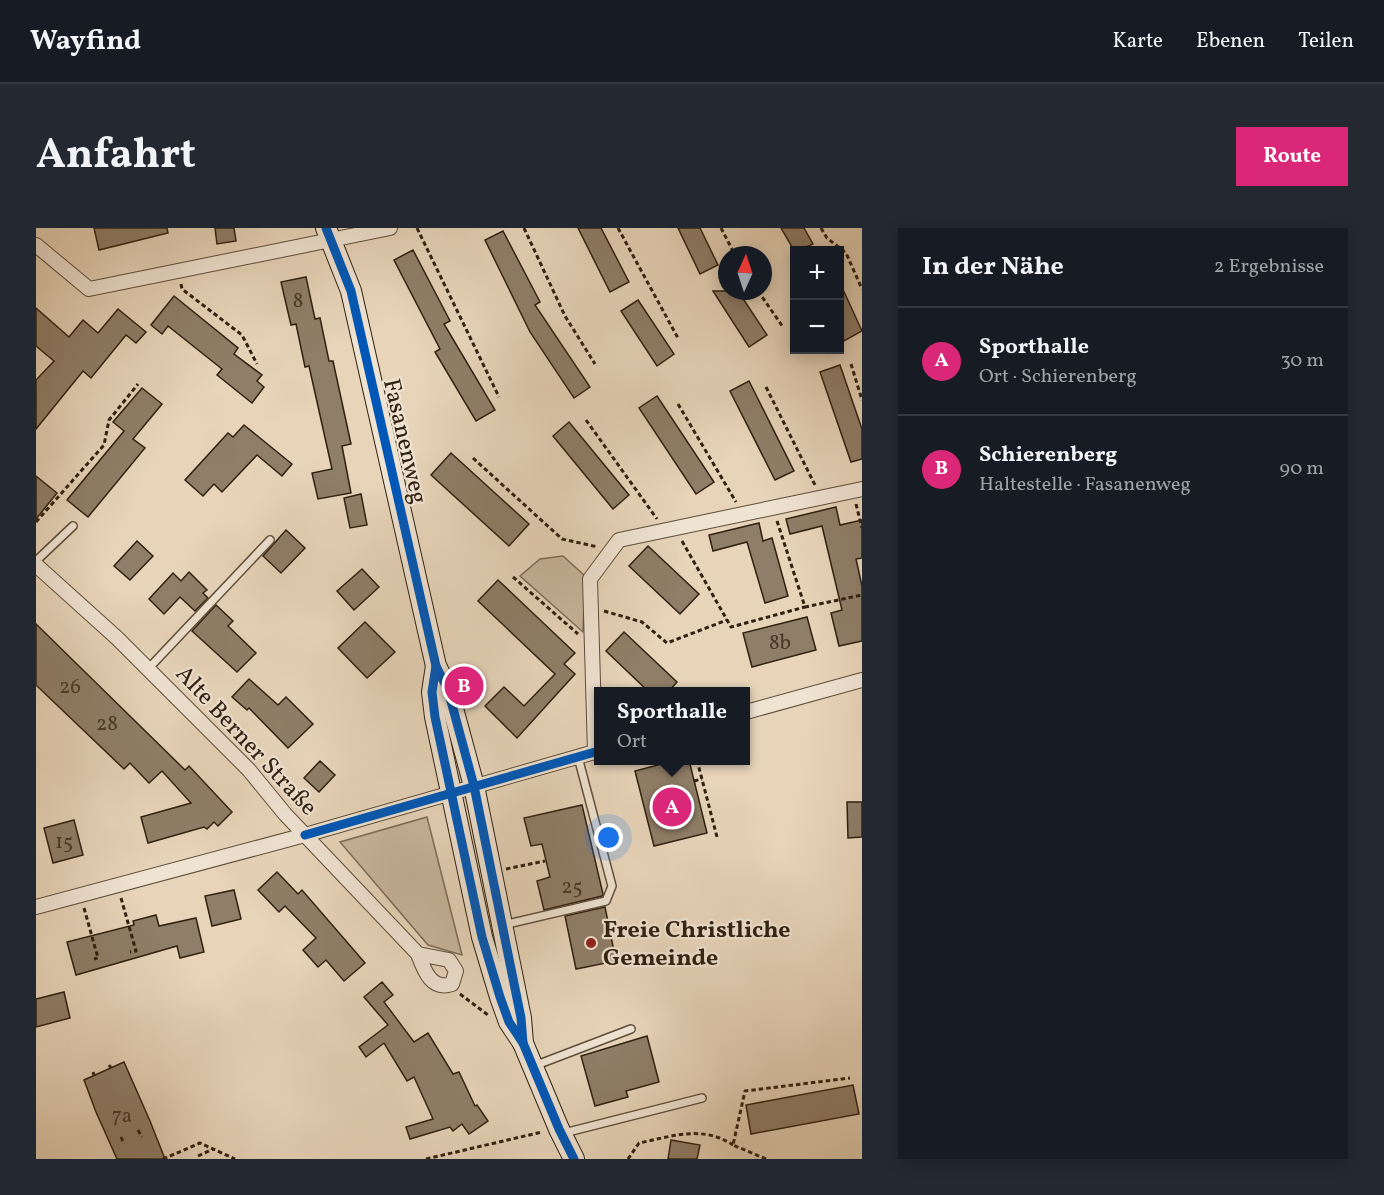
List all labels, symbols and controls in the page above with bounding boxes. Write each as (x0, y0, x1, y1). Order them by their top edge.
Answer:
text: Wayfind (30, 22, 141, 61)
text: Karte (1112, 27, 1163, 56)
text: Ebenen (1196, 27, 1265, 56)
text: Teilen (1298, 27, 1354, 56)
text: Anfahrt (36, 127, 196, 186)
button: Route (1236, 127, 1348, 186)
north arrow (718, 246, 772, 300)
map controls (790, 246, 844, 354)
button: + (790, 246, 844, 300)
text: In der Nähe (922, 249, 1064, 285)
text: 2 Ergebnisse (1214, 253, 1324, 281)
house number: 8 (293, 287, 303, 316)
button: − (790, 300, 844, 354)
text: Sporthalle (979, 332, 1089, 363)
text: A (934, 347, 949, 375)
text: 30 m (1280, 347, 1324, 375)
text: Ort · Schierenberg (979, 363, 1137, 391)
street label: Fasanenweg (373, 376, 435, 507)
text: Schierenberg (979, 440, 1117, 471)
text: B (935, 455, 948, 483)
text: 90 m (1280, 455, 1324, 483)
text: Haltestelle · Fasanenweg (979, 471, 1191, 499)
house number: 8b (769, 629, 791, 658)
street label: Alte Berner Straße (167, 659, 324, 824)
pin: B (444, 664, 484, 708)
house number: 26 (59, 673, 81, 702)
popup (594, 687, 750, 765)
text: Sporthalle (617, 697, 727, 728)
house number: 28 (96, 710, 118, 739)
text: Ort (617, 728, 647, 756)
pin: A (652, 784, 692, 830)
your location (594, 823, 623, 852)
house number: 15 (55, 828, 73, 857)
house number: 25 (561, 873, 583, 902)
place label: Freie Christliche Gemeinde (603, 914, 791, 976)
marker: Freie Christliche Gemeinde (584, 936, 598, 950)
house number: 7a (112, 1102, 132, 1131)

